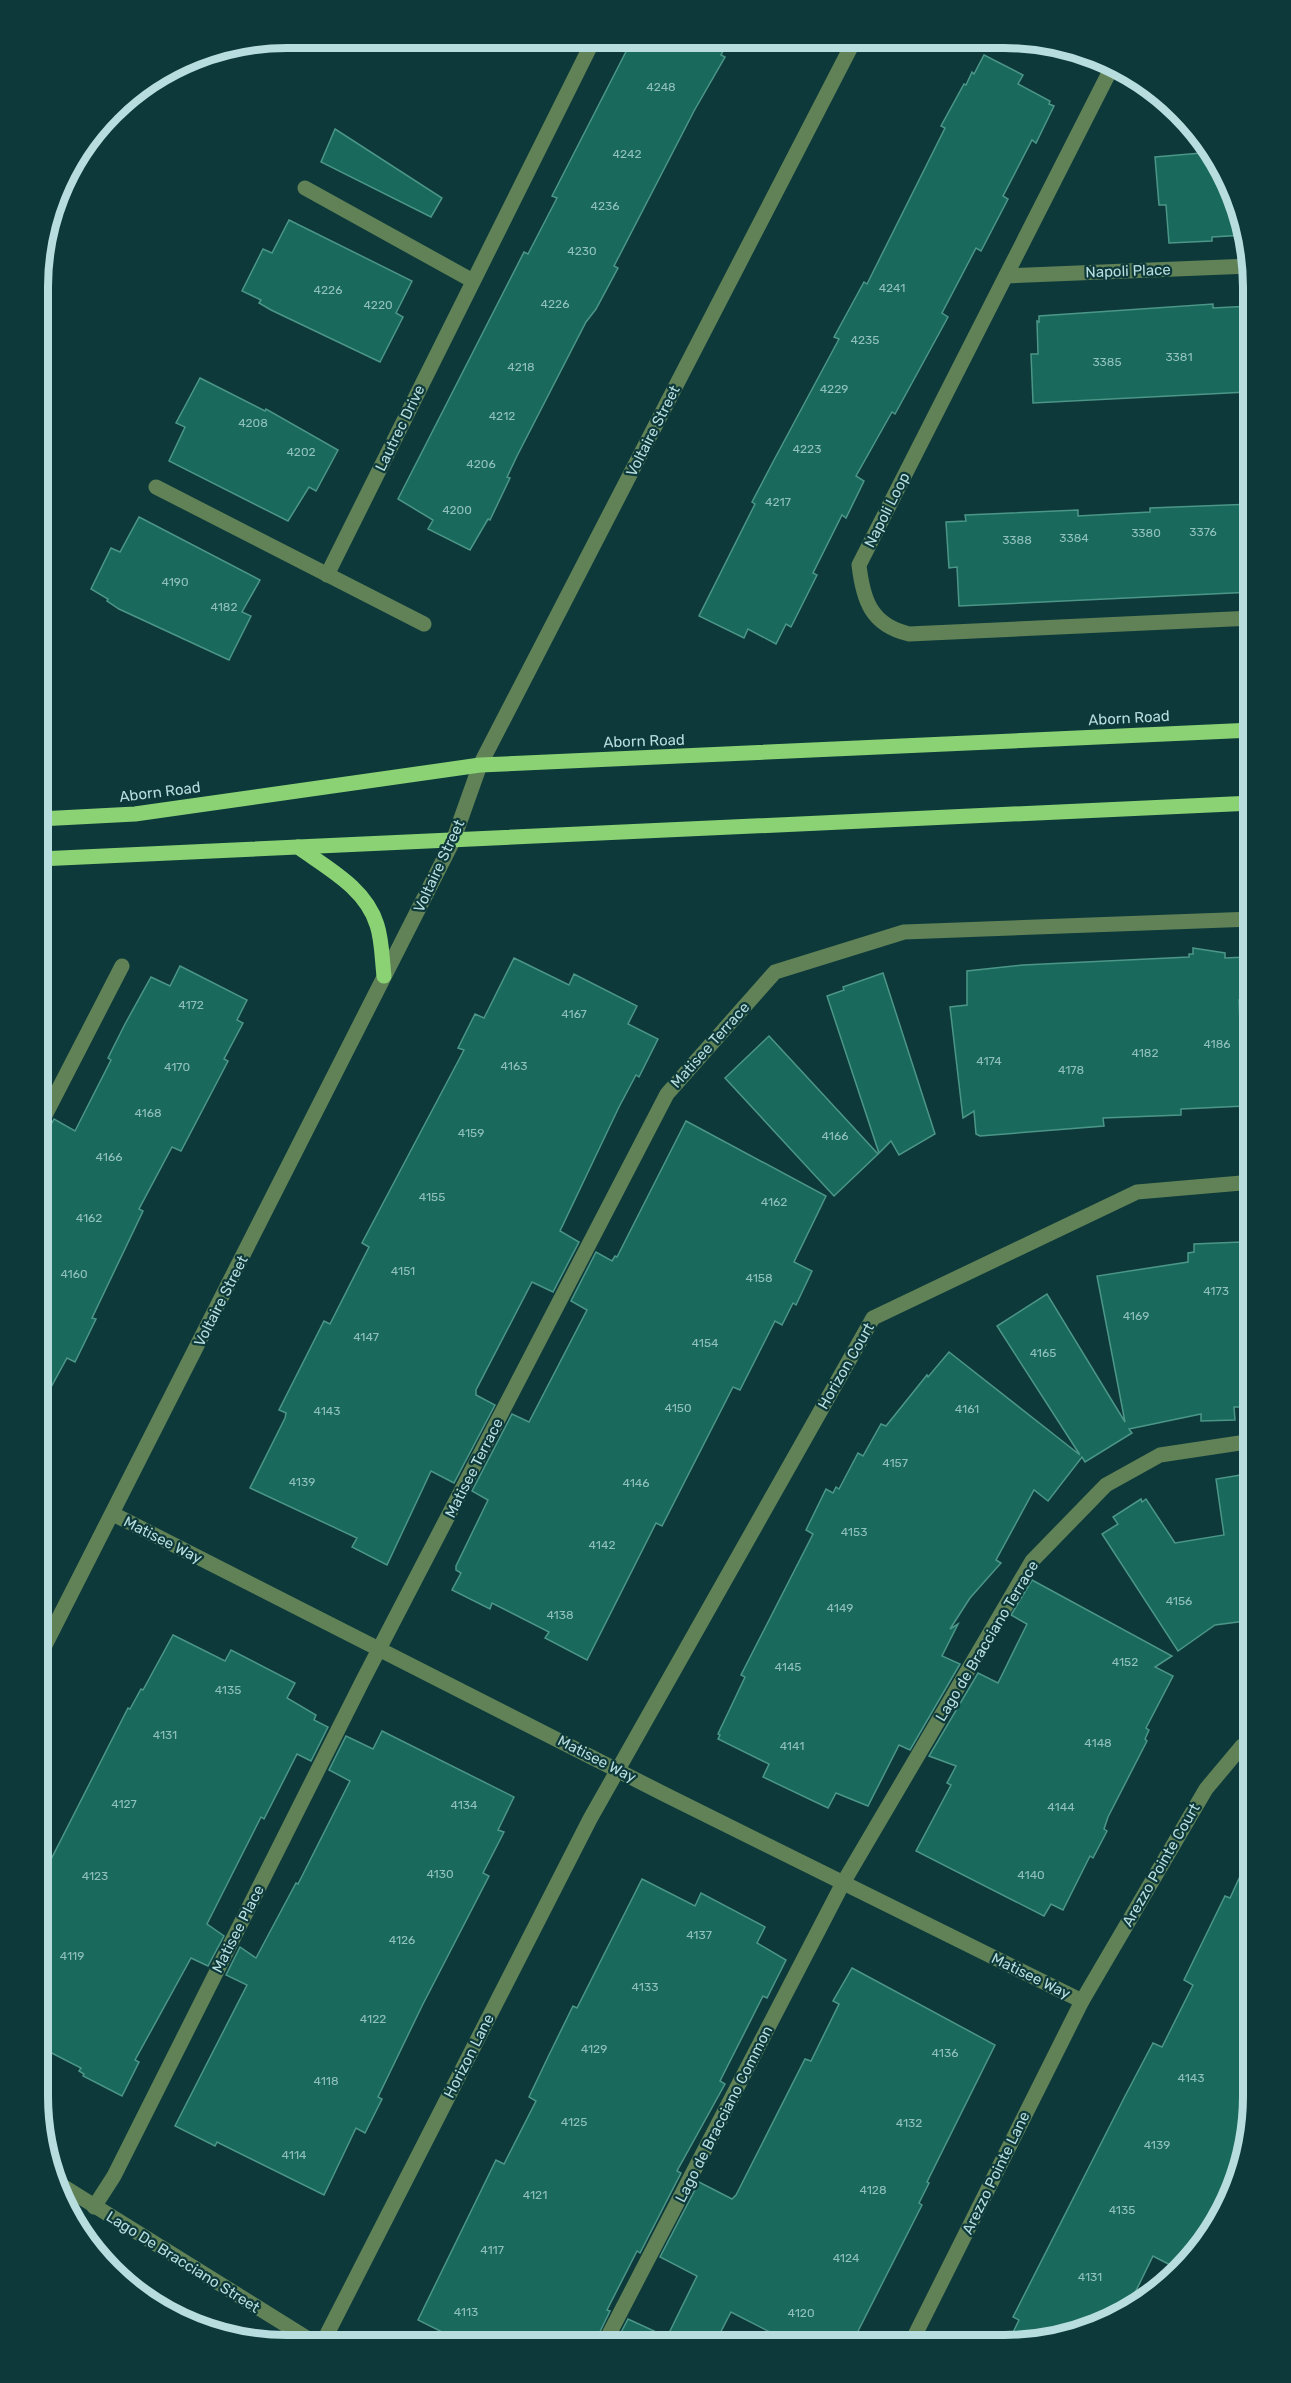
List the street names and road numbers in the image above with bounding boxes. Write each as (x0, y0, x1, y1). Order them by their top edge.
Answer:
street label: Napoli Place (1085, 261, 1171, 281)
street label: Lautrec Drive (371, 382, 429, 474)
street label: Voltaire Street (622, 382, 684, 480)
street label: Napoli Loop (860, 469, 914, 550)
street label: Aborn Road (1088, 707, 1170, 729)
street label: Aborn Road (603, 731, 685, 751)
street label: Aborn Road (118, 778, 202, 806)
street label: Voltaire Street (410, 817, 468, 915)
street label: Matisee Terrace (667, 998, 753, 1092)
street label: Voltaire Street (190, 1252, 252, 1350)
street label: Horizon Court (814, 1319, 878, 1412)
street label: Matisee Terrace (441, 1415, 507, 1521)
street label: Matisee Way (121, 1513, 205, 1567)
street label: Lago de Bracciano Terrace (932, 1557, 1042, 1725)
street label: Matisee Way (555, 1732, 639, 1786)
street label: Arezzo Pointe Court (1118, 1800, 1204, 1930)
street label: Matisee Place (208, 1882, 268, 1976)
street label: Matisee Way (989, 1949, 1073, 2003)
street label: Horizon Lane (440, 2011, 498, 2101)
street label: Lago de Bracciano Common (672, 2023, 776, 2205)
street label: Arezzo Pointe Lane (958, 2109, 1034, 2237)
street label: Lago De Bracciano Street (103, 2207, 263, 2317)

